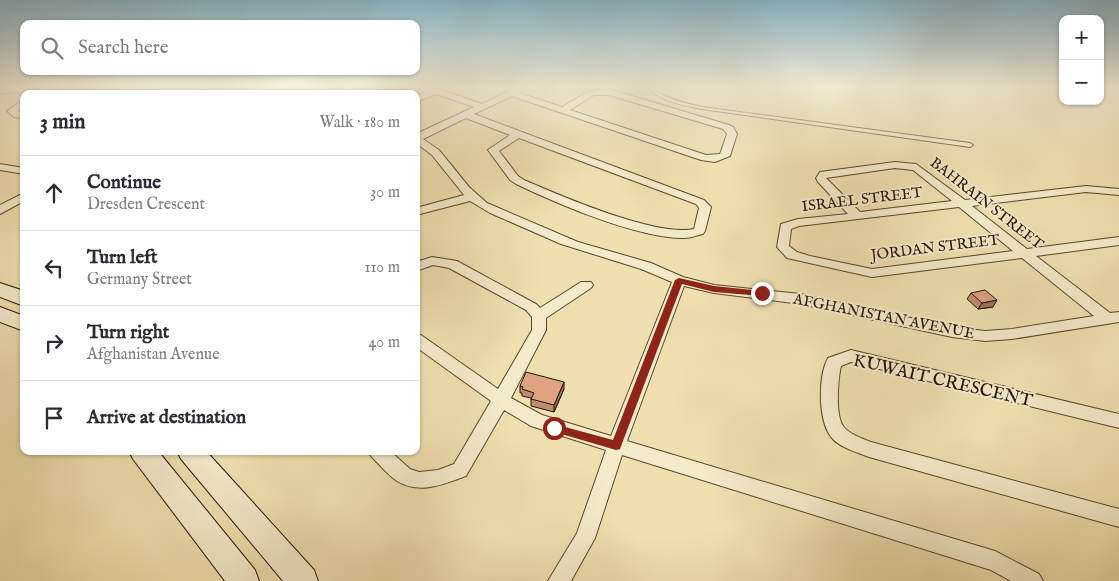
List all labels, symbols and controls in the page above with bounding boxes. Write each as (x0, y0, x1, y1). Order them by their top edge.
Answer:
map controls (1059, 15, 1104, 105)
button: + (1059, 15, 1104, 60)
search box (20, 20, 420, 75)
icon: search (38, 34, 66, 62)
text: Search here (78, 36, 169, 60)
button: − (1059, 60, 1104, 105)
text: 3 min (40, 109, 85, 136)
text: Walk · 180 m (319, 113, 400, 133)
street label: BAHRAIN STREET (926, 153, 1047, 254)
text: Continue (87, 171, 161, 195)
icon: ahead (40, 179, 68, 207)
text: 30 m (370, 183, 400, 203)
street label: ISRAEL STREET (801, 183, 924, 216)
text: Dresden Crescent (87, 195, 205, 215)
street label: JORDAN STREET (868, 230, 1000, 265)
text: Turn left (87, 246, 158, 270)
icon: left (40, 254, 68, 282)
text: 110 m (364, 258, 400, 278)
text: Germany Street (87, 270, 192, 290)
route end (751, 282, 774, 305)
street label: AFGHANISTAN AVENUE (791, 289, 976, 343)
text: Turn right (87, 321, 169, 345)
icon: right (40, 329, 68, 357)
text: 40 m (368, 333, 400, 353)
text: Afghanistan Avenue (87, 345, 219, 365)
street label: KUWAIT CRESCENT (851, 350, 1035, 413)
icon: arrive (40, 404, 68, 432)
text: Arrive at destination (87, 406, 246, 430)
route start (543, 417, 566, 440)

